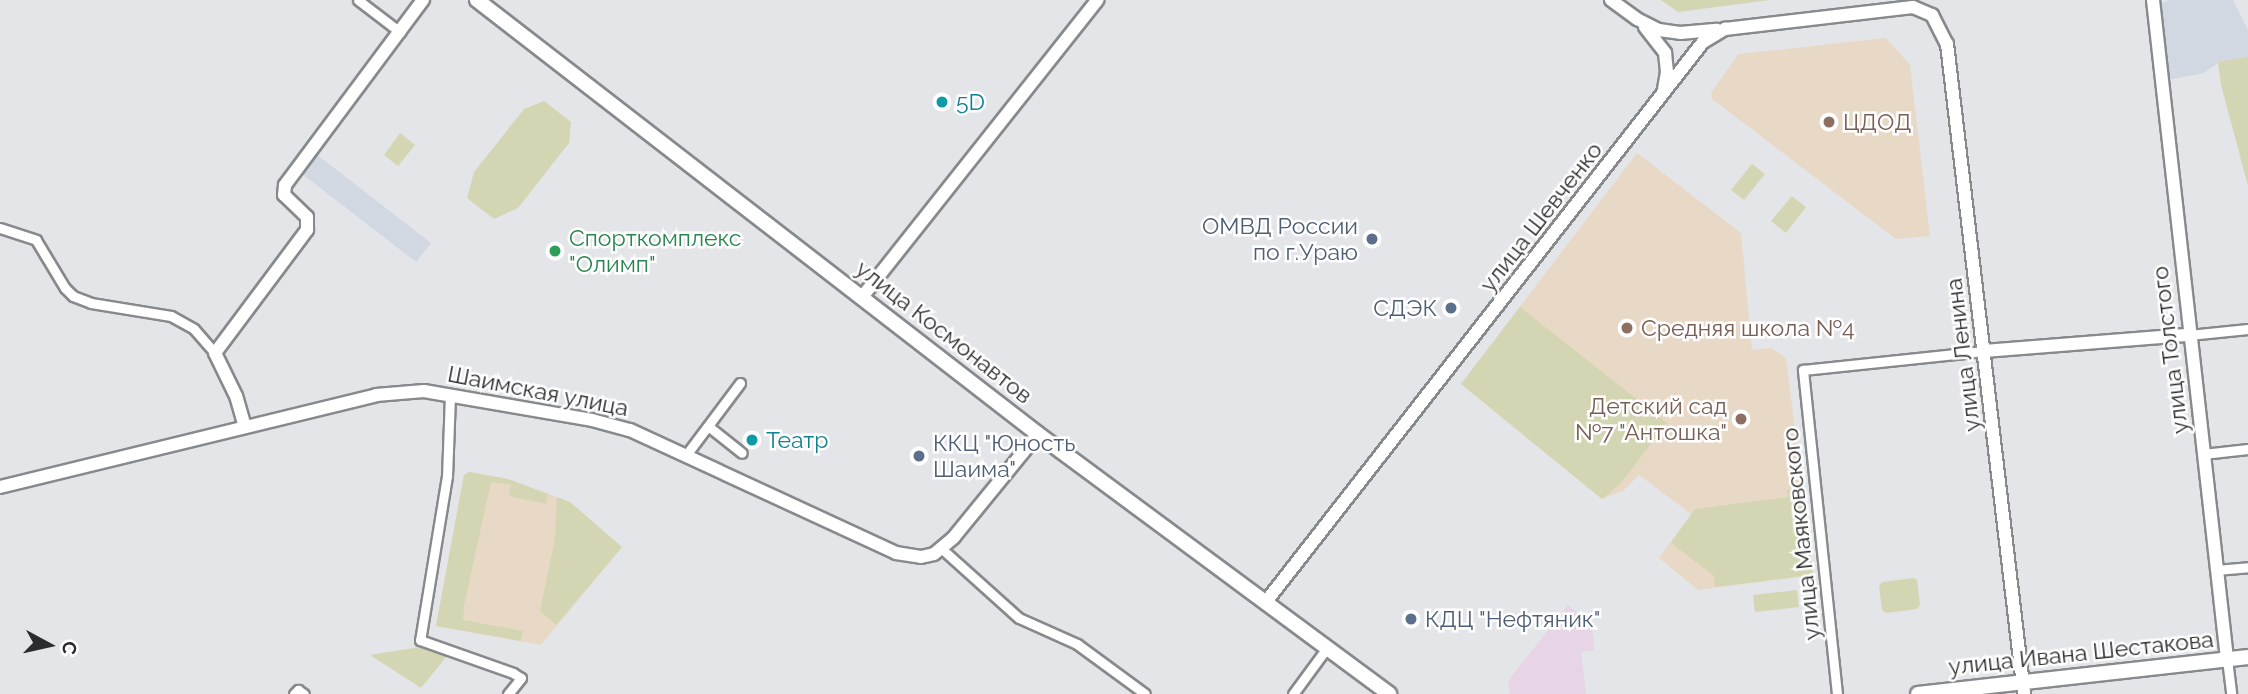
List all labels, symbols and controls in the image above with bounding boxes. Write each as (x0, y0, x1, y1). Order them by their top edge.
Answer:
place label: 5D (956, 88, 985, 116)
marker: 5D (934, 94, 950, 110)
place label: ЦДОД (1843, 108, 1912, 136)
marker: ЦДОД (1821, 114, 1837, 130)
street label: улица Шевченко (1474, 137, 1608, 297)
place label: ОМВД России по г.Ураю (1202, 212, 1358, 266)
place label: Спорткомплекс "Олимп" (569, 224, 741, 278)
marker: ОМВД России по г.Ураю (1364, 231, 1380, 247)
marker: Спорткомплекс "Олимп" (547, 243, 563, 259)
street label: улица Космонавтов (850, 255, 1038, 409)
street label: улица Толстого (2146, 264, 2194, 436)
street label: улица Ленина (1940, 277, 1986, 433)
place label: СДЭК (1373, 294, 1437, 322)
marker: СДЭК (1443, 300, 1459, 316)
place label: Средняя школа №4 (1641, 314, 1855, 342)
marker: Средняя школа №4 (1619, 320, 1635, 336)
street label: Шаимская улица (445, 360, 631, 422)
place label: Детский сад №7 "Антошка" (1575, 392, 1727, 446)
marker: Детский сад №7 "Антошка" (1733, 411, 1749, 427)
place label: Театр (766, 426, 828, 454)
street label: улица Маяковского (1776, 426, 1826, 642)
place label: ККЦ "Юность Шаима" (933, 429, 1076, 483)
marker: Театр (744, 432, 760, 448)
marker: ККЦ "Юность Шаима" (911, 448, 927, 464)
place label: КДЦ "Нефтяник" (1425, 605, 1601, 633)
north arrow (14, 610, 84, 680)
marker: КДЦ "Нефтяник" (1403, 611, 1419, 627)
street label: улица Ивана Шестакова (1947, 625, 2215, 681)
text: С (58, 640, 82, 656)

